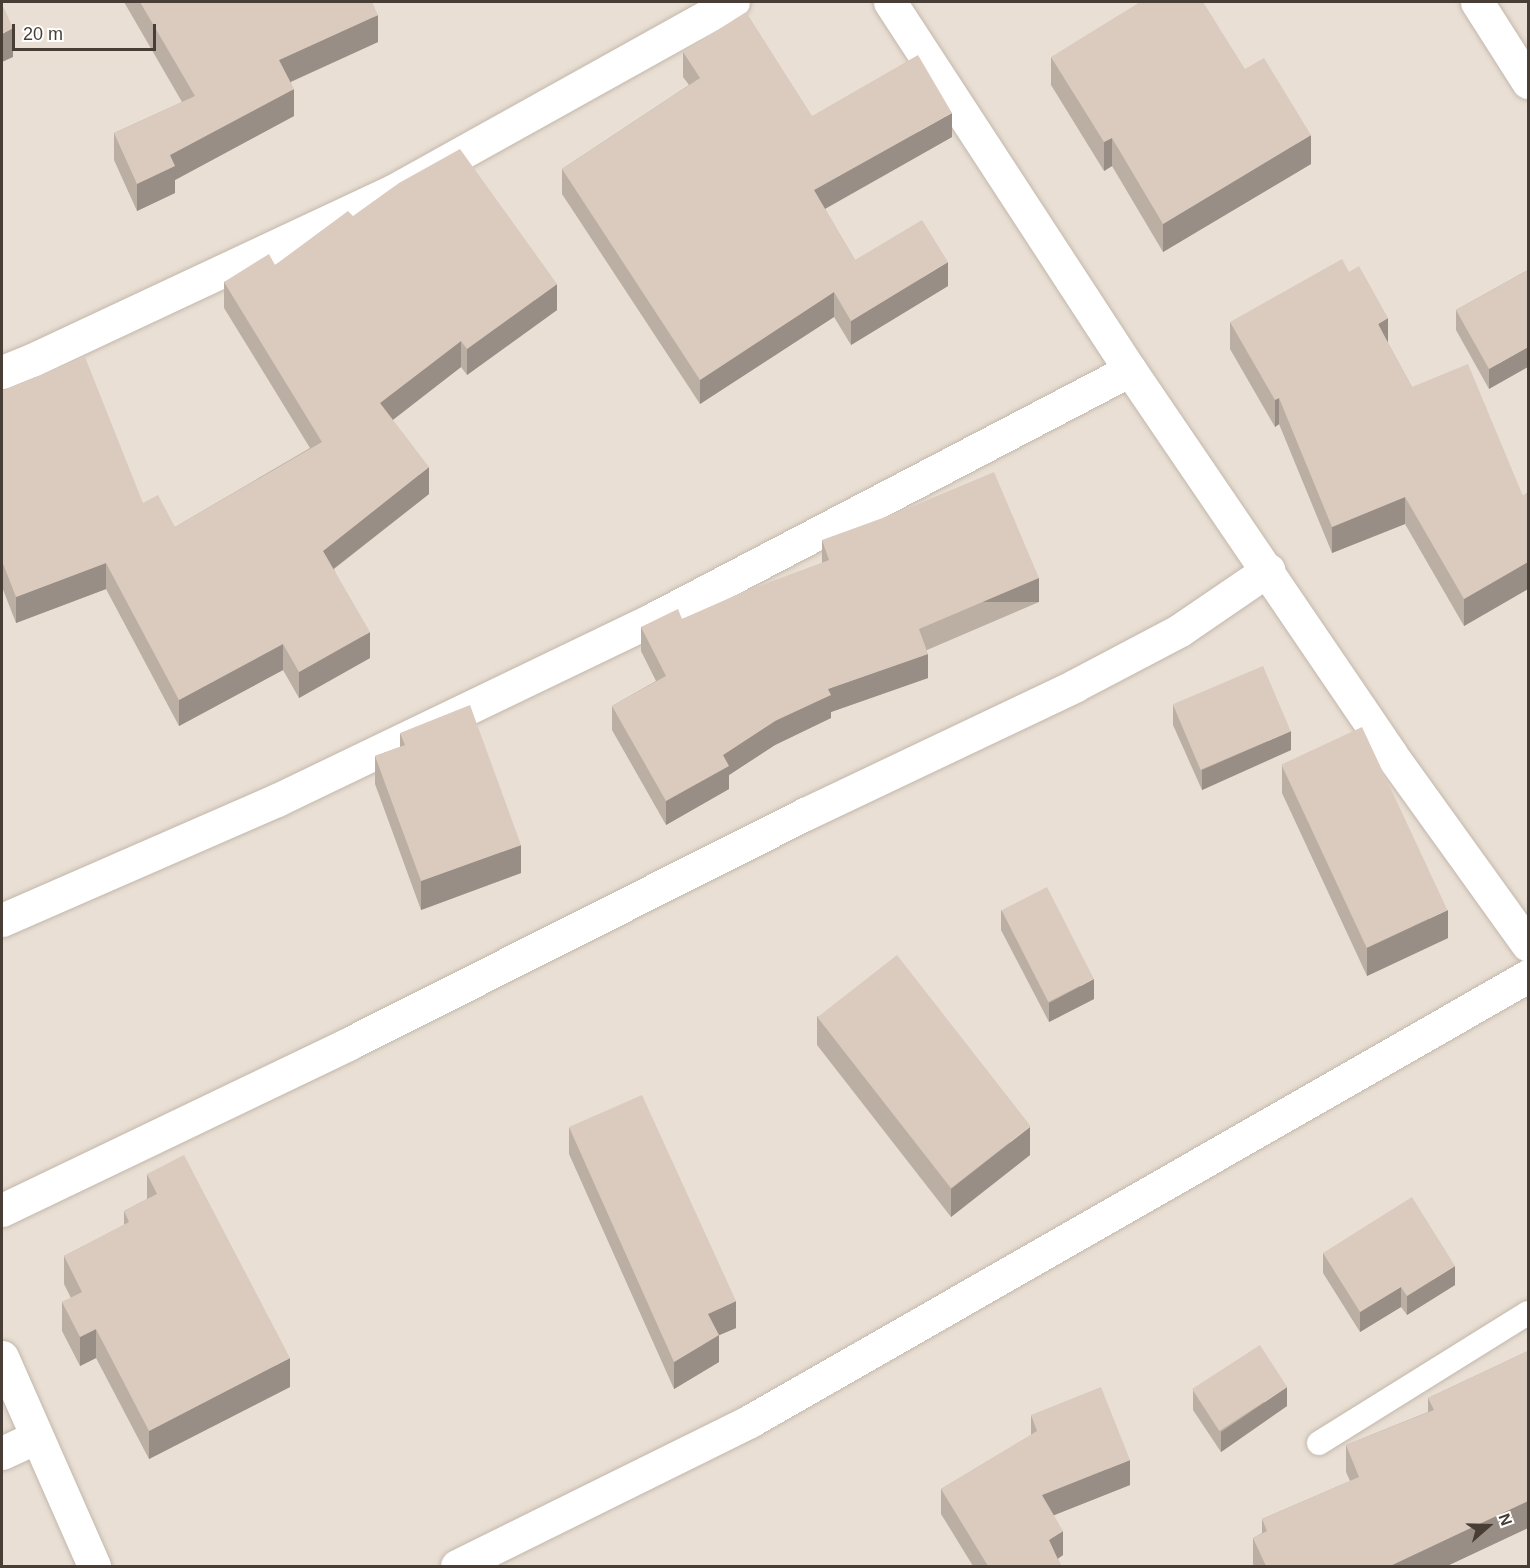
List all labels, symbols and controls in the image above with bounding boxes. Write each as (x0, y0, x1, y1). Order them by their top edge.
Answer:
scale bar (15, 12, 159, 50)
text: 20 m (23, 24, 63, 44)
north arrow (1458, 1496, 1518, 1556)
text: N (1495, 1511, 1515, 1528)

